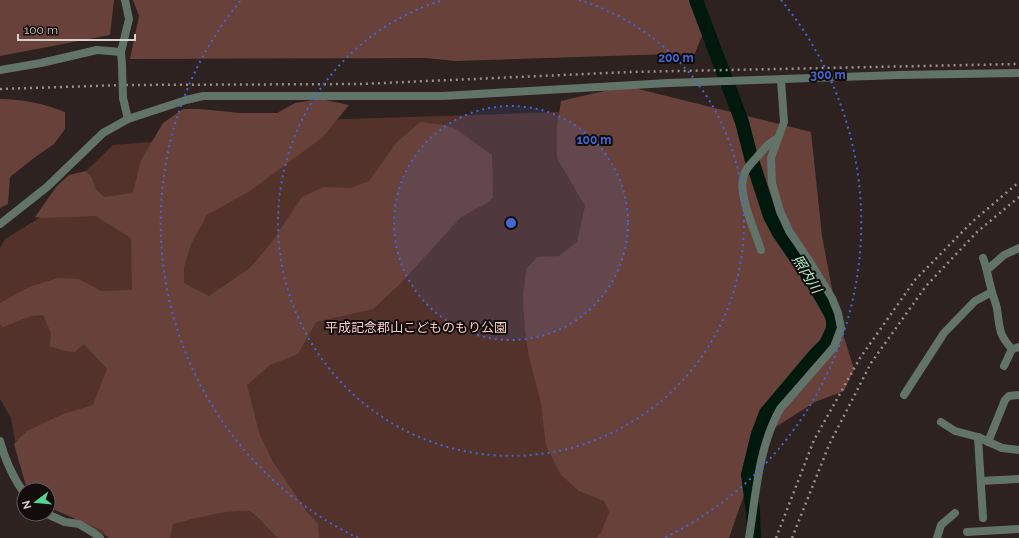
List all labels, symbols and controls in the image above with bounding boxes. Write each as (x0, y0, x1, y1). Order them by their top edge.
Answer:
scale bar (18, 16, 135, 42)
text: 100 m (24, 23, 58, 37)
text: 200 m (658, 51, 694, 65)
text: 300 m (810, 68, 846, 82)
text: 100 m (577, 133, 611, 147)
centre of rings (504, 216, 518, 230)
water label: 照内川 (789, 252, 826, 298)
park label: 平成記念郡山こどものもり公園 (325, 320, 507, 335)
north arrow (16, 482, 56, 522)
text: N (19, 499, 34, 510)

